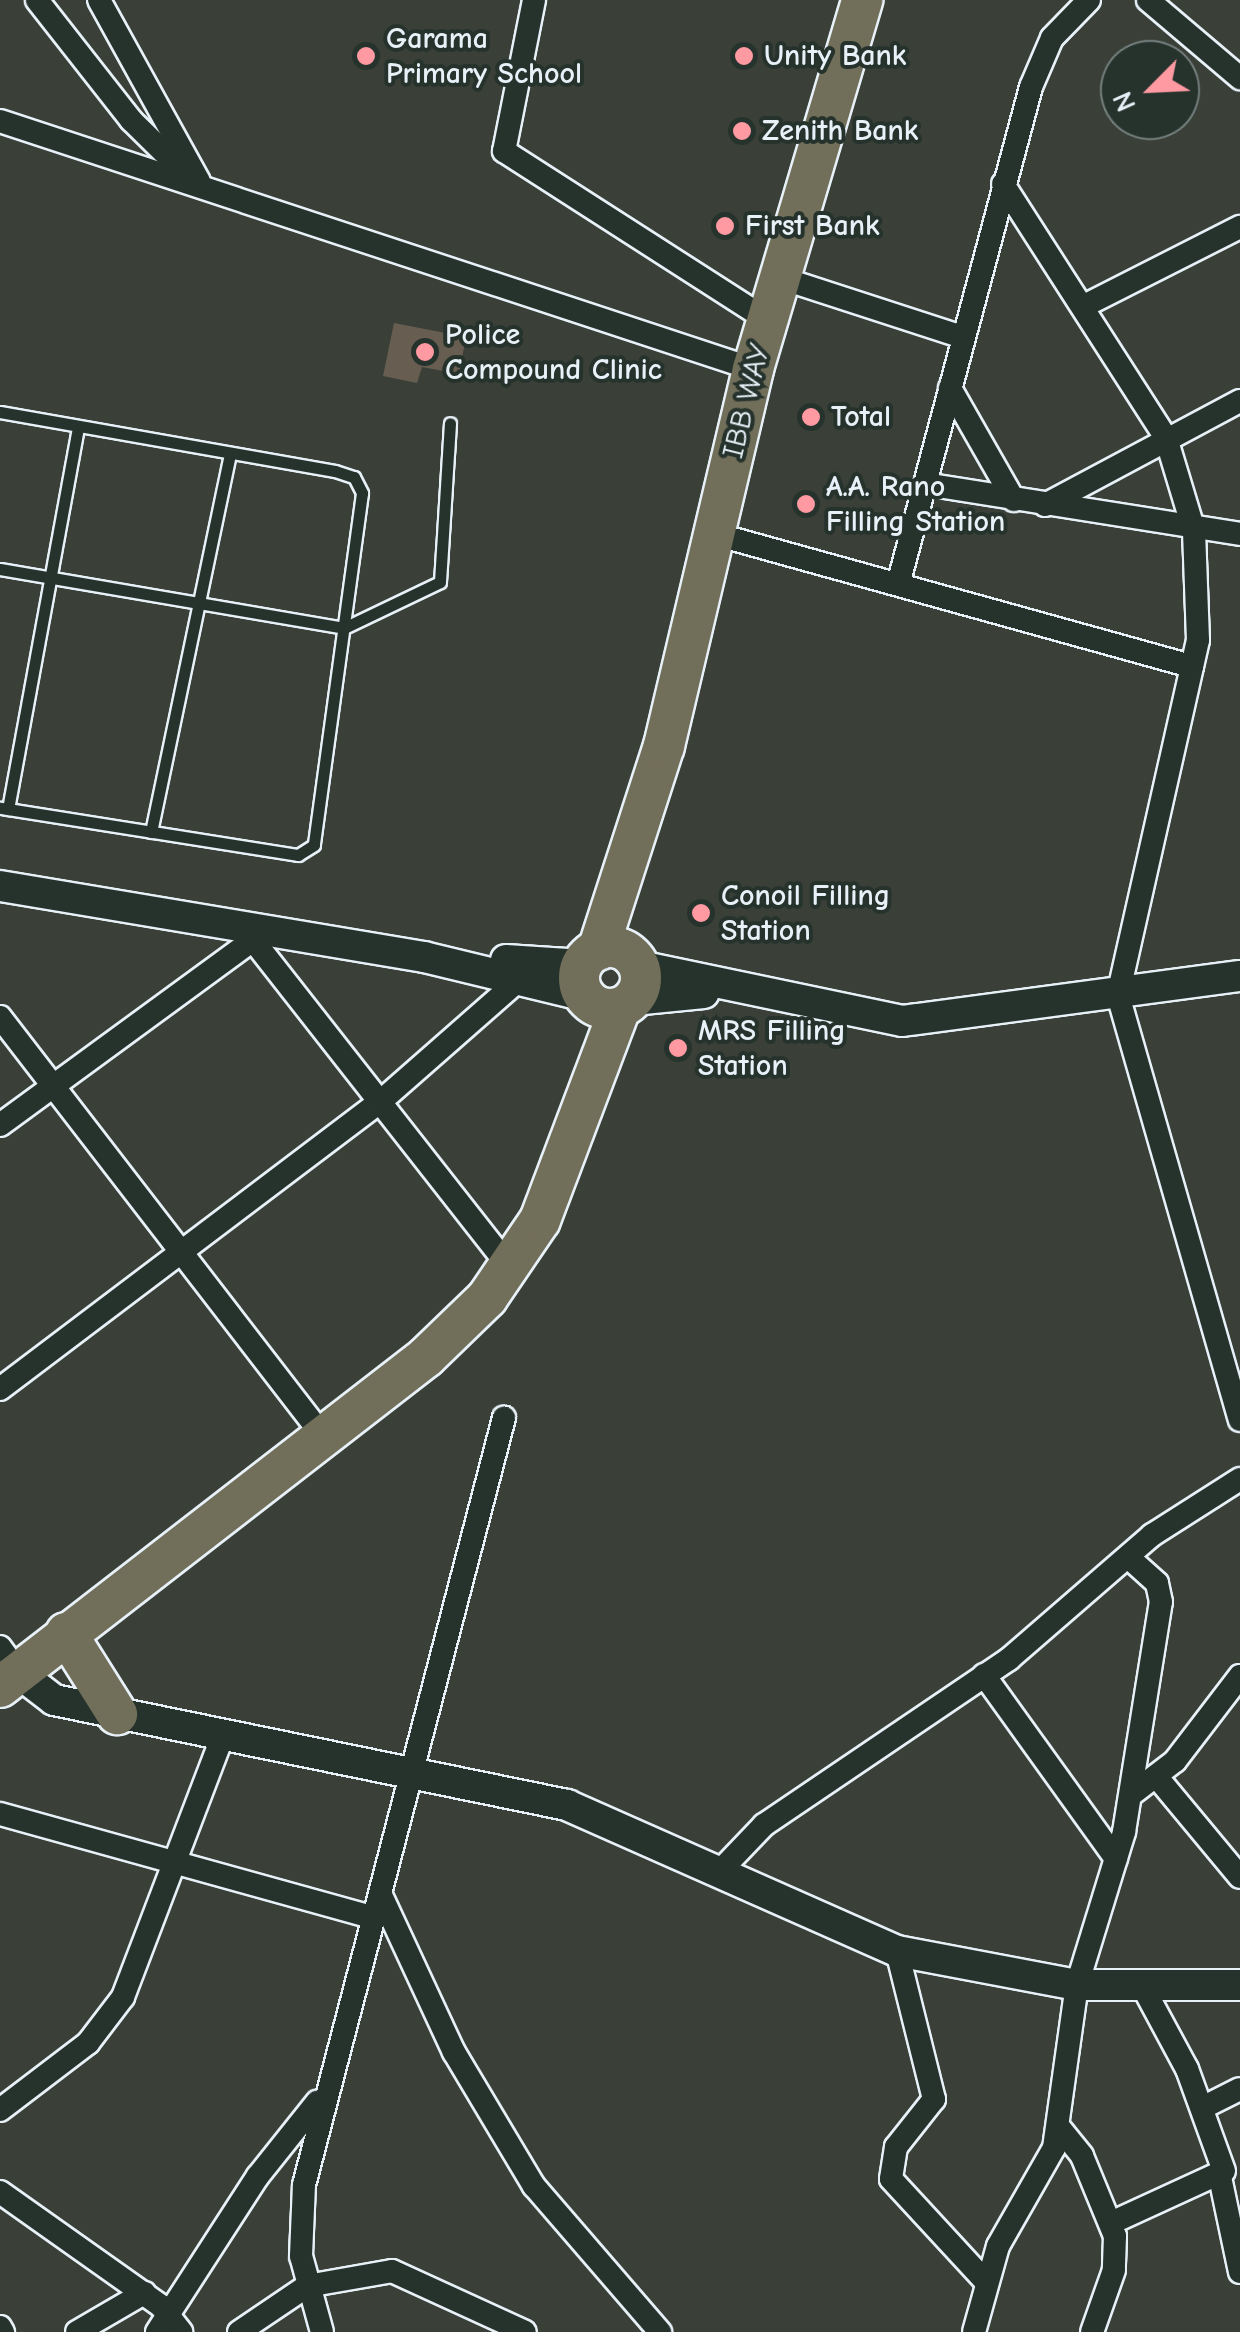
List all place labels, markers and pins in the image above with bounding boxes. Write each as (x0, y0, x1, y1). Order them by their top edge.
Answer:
place label: Garama Primary School (386, 21, 582, 92)
place label: Unity Bank (764, 38, 906, 74)
marker: Garama Primary School (355, 45, 377, 67)
marker: Unity Bank (733, 45, 755, 67)
place label: Zenith Bank (762, 113, 918, 149)
marker: Zenith Bank (731, 120, 753, 142)
place label: First Bank (745, 208, 880, 244)
marker: First Bank (714, 215, 736, 237)
place label: Police Compound Clinic (445, 317, 662, 388)
marker: Police Compound Clinic (414, 341, 436, 363)
place label: Total (831, 399, 891, 435)
marker: Total (800, 406, 822, 428)
place label: A.A. Rano Filling Station (826, 469, 1005, 540)
marker: A.A. Rano Filling Station (795, 493, 817, 515)
place label: Conoil Filling Station (721, 878, 890, 948)
marker: Conoil Filling Station (690, 902, 712, 924)
place label: MRS Filling Station (698, 1013, 846, 1084)
marker: MRS Filling Station (667, 1037, 689, 1059)

